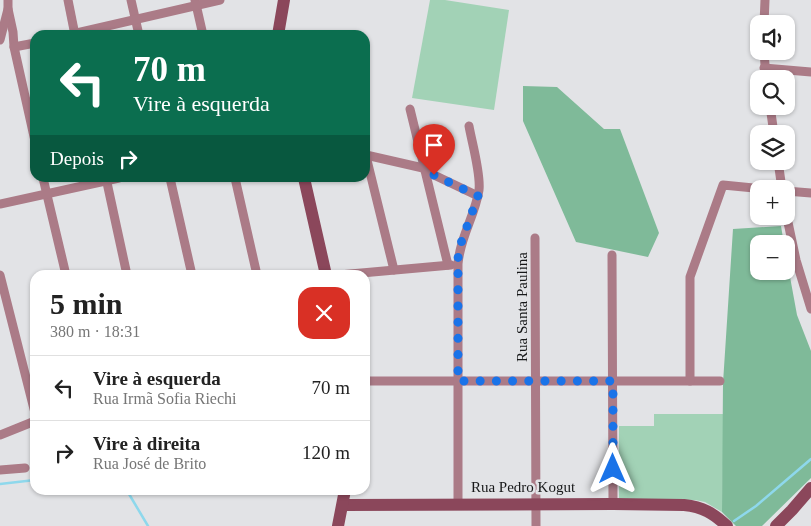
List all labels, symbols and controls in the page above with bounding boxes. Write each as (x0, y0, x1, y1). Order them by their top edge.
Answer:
map controls (750, 15, 795, 280)
button: sound (750, 15, 795, 60)
icon: left (50, 50, 115, 115)
text: 70 m (133, 50, 206, 89)
button: search (750, 70, 795, 115)
text: Vire à esquerda (133, 91, 270, 116)
pin (413, 124, 455, 175)
button: layers (750, 125, 795, 170)
icon: arrive (420, 131, 448, 159)
icon: right (114, 145, 142, 173)
text: Depois (50, 148, 104, 169)
button: + (750, 180, 795, 225)
button: − (750, 235, 795, 280)
street label: Rua Santa Paulina (514, 252, 530, 362)
text: 5 min (50, 287, 123, 320)
button: close (298, 287, 350, 339)
text: 380 m · 18:31 (50, 323, 140, 340)
text: Vire à esquerda (93, 368, 221, 389)
icon: left (50, 374, 78, 402)
text: 70 m (311, 377, 350, 398)
text: Rua Irmã Sofia Riechi (93, 390, 237, 407)
text: Vire à direita (93, 433, 200, 454)
icon: right (50, 439, 78, 467)
text: 120 m (302, 442, 350, 463)
position arrow (586, 442, 638, 494)
text: Rua José de Brito (93, 455, 206, 472)
street label: Rua Pedro Kogut (471, 479, 576, 495)

